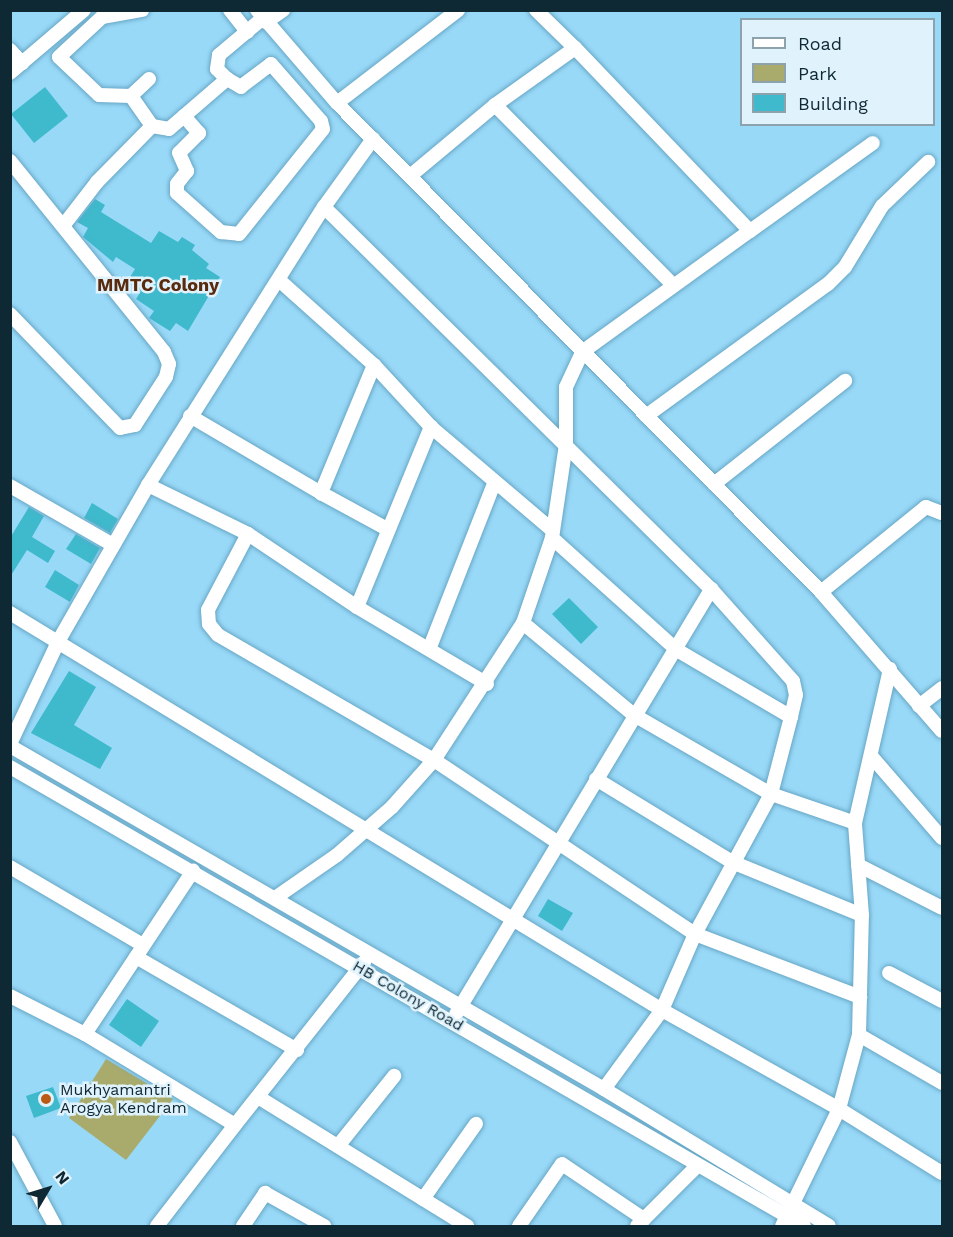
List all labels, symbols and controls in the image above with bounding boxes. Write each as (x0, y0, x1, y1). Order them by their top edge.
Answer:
legend (740, 18, 935, 126)
text: Road (798, 33, 842, 54)
text: Park (798, 63, 837, 84)
text: Building (798, 93, 868, 114)
district label: MMTC Colony (97, 274, 219, 296)
street label: HB Colony Road (349, 956, 467, 1036)
place label: Mukhyamantri Arogya Kendram (60, 1080, 187, 1118)
marker: Mukhyamantri Arogya Kendram (37, 1090, 55, 1108)
north arrow (18, 1159, 78, 1219)
text: N (51, 1167, 74, 1188)

